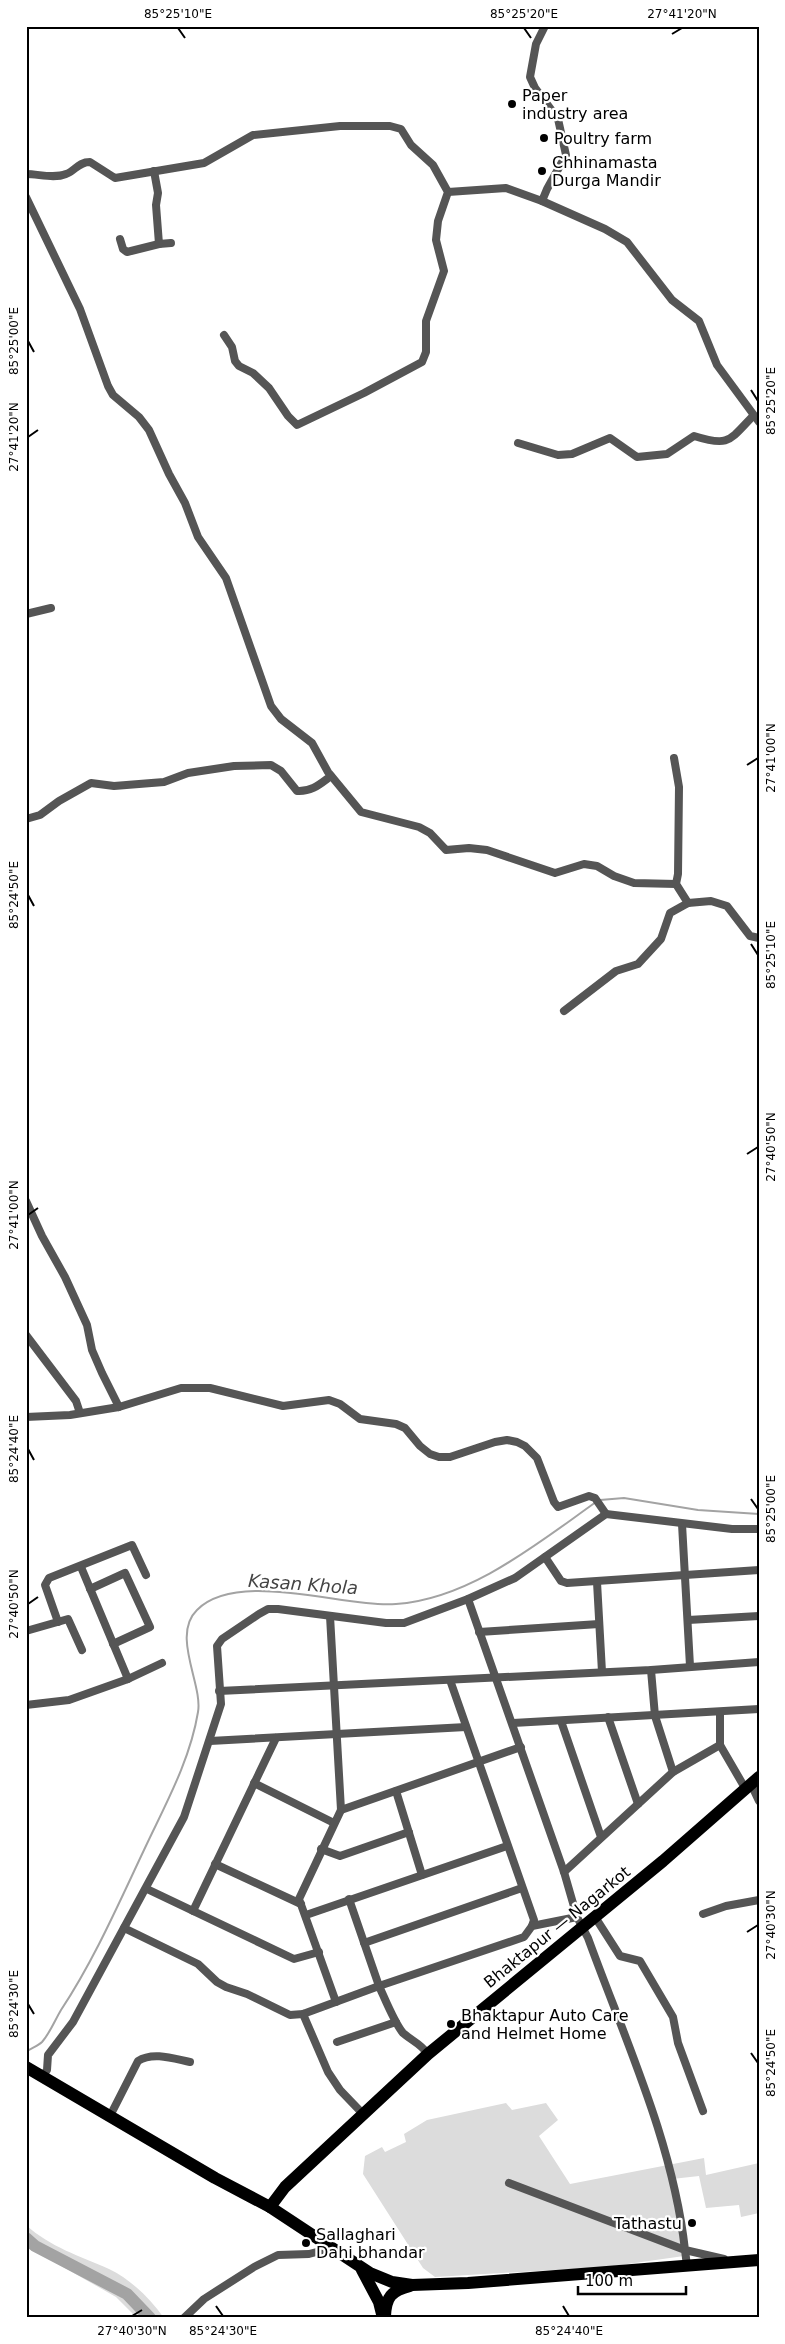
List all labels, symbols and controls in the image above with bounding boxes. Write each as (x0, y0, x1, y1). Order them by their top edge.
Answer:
text: 85°25'10"E (144, 7, 212, 21)
text: 85°25'20"E (490, 7, 558, 21)
text: 27°41'20"N (647, 7, 717, 21)
place label: Paper industry area (522, 86, 628, 123)
marker: Paper industry area (506, 98, 518, 110)
place label: Poultry farm (554, 129, 652, 148)
marker: Poultry farm (538, 132, 550, 144)
place label: Chhinamasta Durga Mandir (552, 153, 661, 190)
marker: Chhinamasta Durga Mandir (536, 165, 548, 177)
text: 85°25'00"E (7, 307, 21, 375)
text: 85°25'20"E (764, 367, 778, 435)
text: 27°41'20"N (7, 402, 21, 472)
text: 27°41'00"N (764, 723, 778, 793)
text: 85°24'50"E (7, 861, 21, 929)
text: 85°25'10"E (764, 921, 778, 989)
text: 27°40'50"N (764, 1112, 778, 1182)
text: 27°41'00"N (7, 1180, 21, 1250)
text: 85°24'40"E (7, 1415, 21, 1483)
text: 85°25'00"E (764, 1475, 778, 1543)
text: 27°40'50"N (7, 1569, 21, 1639)
water label: Kasan Khola (247, 1570, 359, 1598)
street label: Bhaktapur — Nagarkot (480, 1862, 634, 1992)
text: 27°40'30"N (764, 1890, 778, 1960)
text: 85°24'30"E (7, 1970, 21, 2038)
place label: Bhaktapur Auto Care and Helmet Home (461, 2006, 629, 2043)
marker: Bhaktapur Auto Care and Helmet Home (445, 2018, 457, 2030)
text: 85°24'50"E (764, 2029, 778, 2097)
place label: Tathastu (613, 2214, 682, 2233)
marker: Tathastu (686, 2217, 698, 2229)
place label: Sallaghari Dahi bhandar (316, 2225, 425, 2262)
marker: Sallaghari Dahi bhandar (300, 2237, 312, 2249)
scale bar (578, 2264, 685, 2296)
text: 100 m (585, 2272, 633, 2290)
text: 27°40'30"N (97, 2324, 167, 2338)
text: 85°24'30"E (189, 2324, 257, 2338)
text: 85°24'40"E (535, 2324, 603, 2338)

